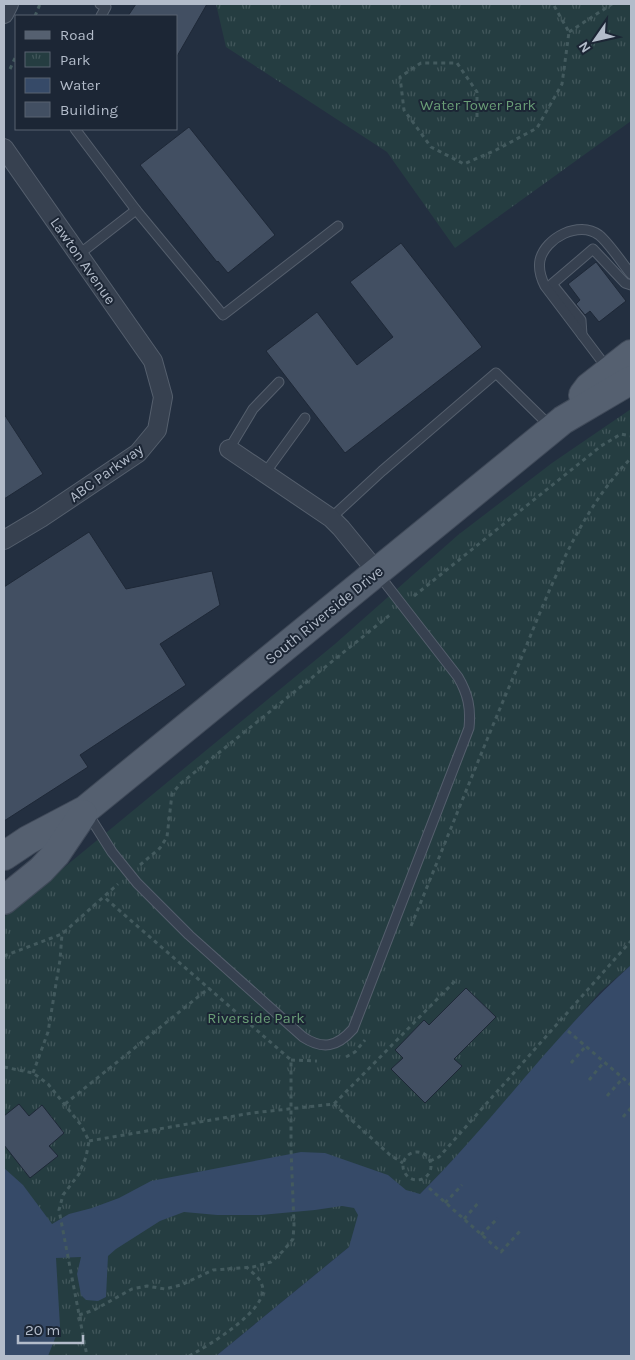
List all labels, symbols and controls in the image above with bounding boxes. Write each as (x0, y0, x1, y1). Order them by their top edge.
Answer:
legend (15, 15, 178, 130)
north arrow (570, 15, 620, 65)
text: Road (60, 26, 95, 44)
text: N (575, 38, 594, 56)
text: Park (60, 51, 90, 69)
text: Water (60, 76, 101, 94)
park label: Water Tower Park (420, 96, 536, 114)
text: Building (60, 101, 118, 119)
street label: Lawton Avenue (46, 214, 120, 308)
street label: ABC Parkway (65, 440, 147, 506)
street label: South Riverside Drive (261, 562, 387, 668)
park label: Riverside Park (207, 1009, 305, 1027)
scale bar (18, 1312, 82, 1344)
text: 20 m (25, 1321, 60, 1339)

